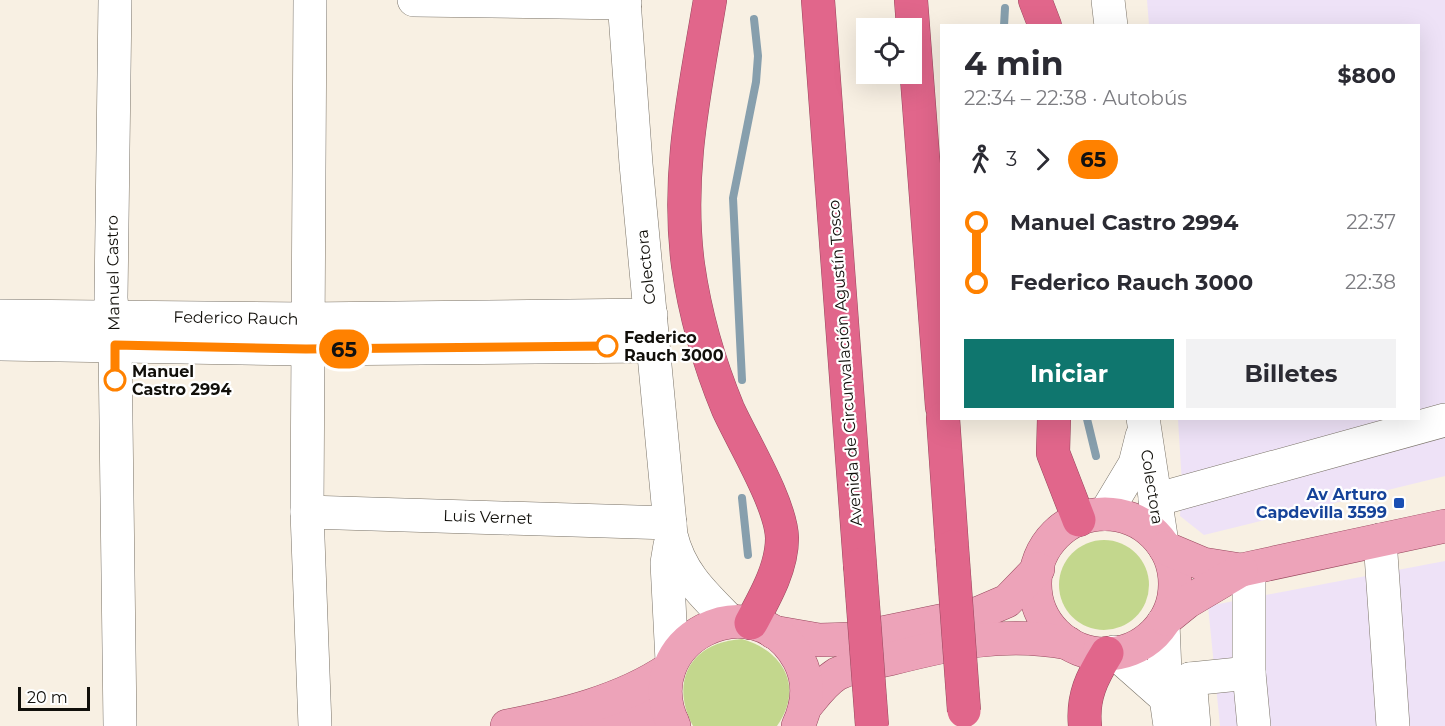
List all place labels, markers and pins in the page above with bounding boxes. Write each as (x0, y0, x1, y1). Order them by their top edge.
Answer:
place label: Federico Rauch 3000 (624, 328, 724, 365)
marker: Federico Rauch 3000 (596, 335, 618, 357)
place label: Manuel Castro 2994 (132, 362, 231, 399)
marker: Manuel Castro 2994 (104, 369, 126, 391)
place label: Av Arturo Capdevilla 3599 (1256, 485, 1387, 522)
marker: Av Arturo Capdevilla 3599 (1392, 496, 1406, 510)

